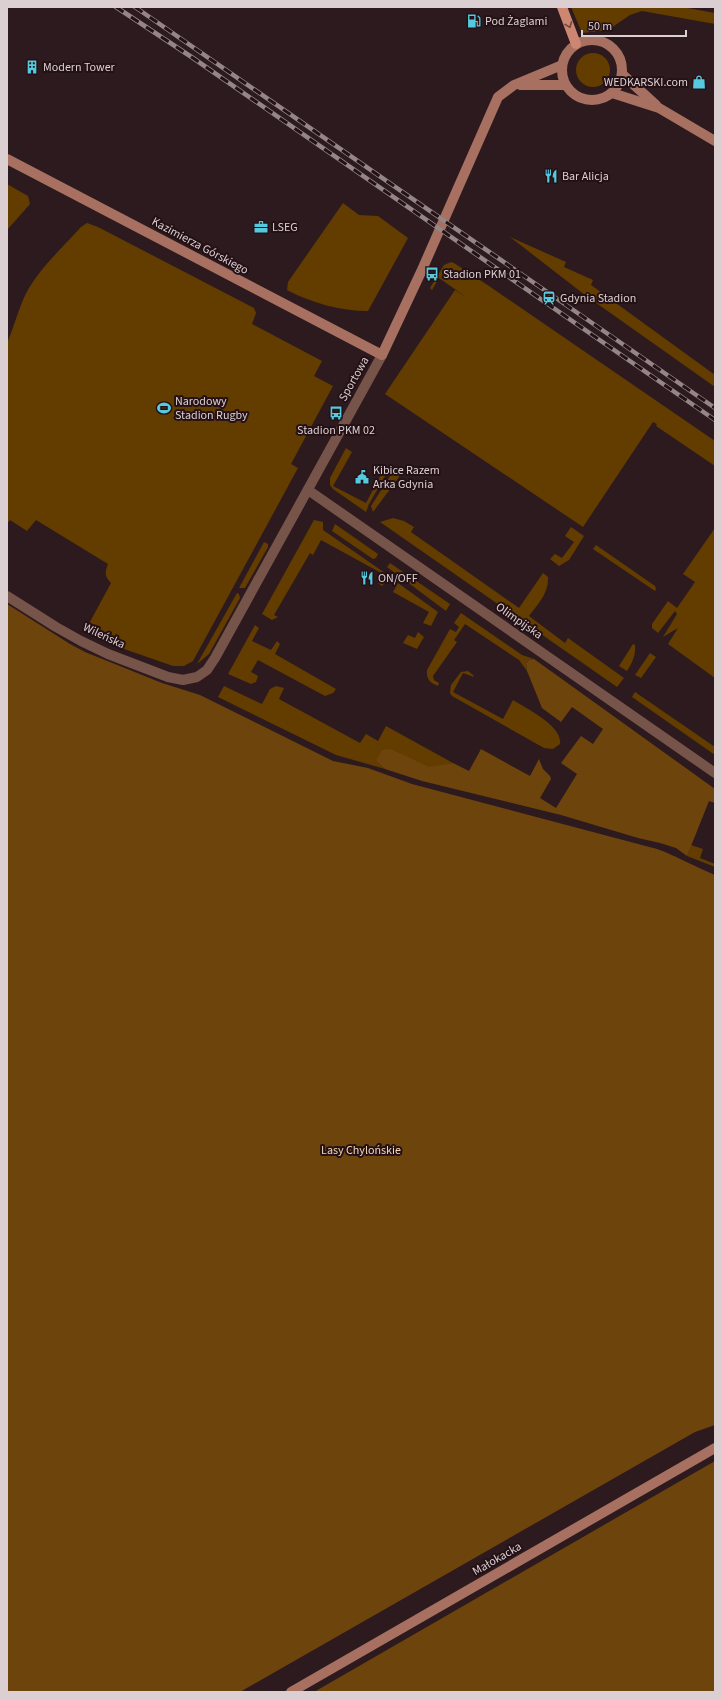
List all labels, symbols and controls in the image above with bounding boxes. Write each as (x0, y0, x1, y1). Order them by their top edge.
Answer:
scale bar (582, 12, 686, 38)
fuel station icon: Pod Żaglami (466, 13, 482, 29)
place label: Pod Żaglami (485, 13, 547, 30)
text: 50 m (588, 18, 612, 35)
one-way arrow (565, 22, 573, 29)
building icon: Modern Tower (24, 59, 40, 75)
place label: Modern Tower (43, 59, 116, 76)
place label: WEDKARSKI.com (604, 74, 688, 91)
shop icon: WEDKARSKI.com (691, 74, 707, 90)
restaurant icon: Bar Alicja (543, 168, 559, 184)
place label: Bar Alicja (562, 168, 609, 185)
street label: Kazimierza Górskiego (149, 213, 251, 279)
office icon: LSEG (253, 219, 269, 235)
place label: LSEG (272, 219, 298, 236)
bus stop icon: Stadion PKM 01 (424, 266, 440, 282)
place label: Stadion PKM 01 (443, 266, 521, 283)
station icon: Gdynia Stadion (541, 290, 557, 306)
place label: Gdynia Stadion (560, 290, 636, 307)
street label: Sportowa (335, 354, 373, 404)
place label: Narodowy Stadion Rugby (175, 393, 248, 424)
sports icon: Narodowy Stadion Rugby (156, 400, 172, 416)
bus stop icon: Stadion PKM 02 (328, 405, 344, 421)
place label: Stadion PKM 02 (297, 422, 375, 439)
place label: Kibice Razem Arka Gdynia (373, 462, 440, 493)
public building icon: Kibice Razem Arka Gdynia (354, 469, 370, 485)
restaurant icon: ON/OFF (359, 570, 375, 586)
place label: ON/OFF (378, 570, 418, 587)
street label: Olimpijska (492, 599, 546, 643)
street label: Wileńska (80, 619, 128, 653)
park label: Lasy Chylońskie (321, 1142, 401, 1159)
street label: Małokacka (469, 1538, 525, 1580)

